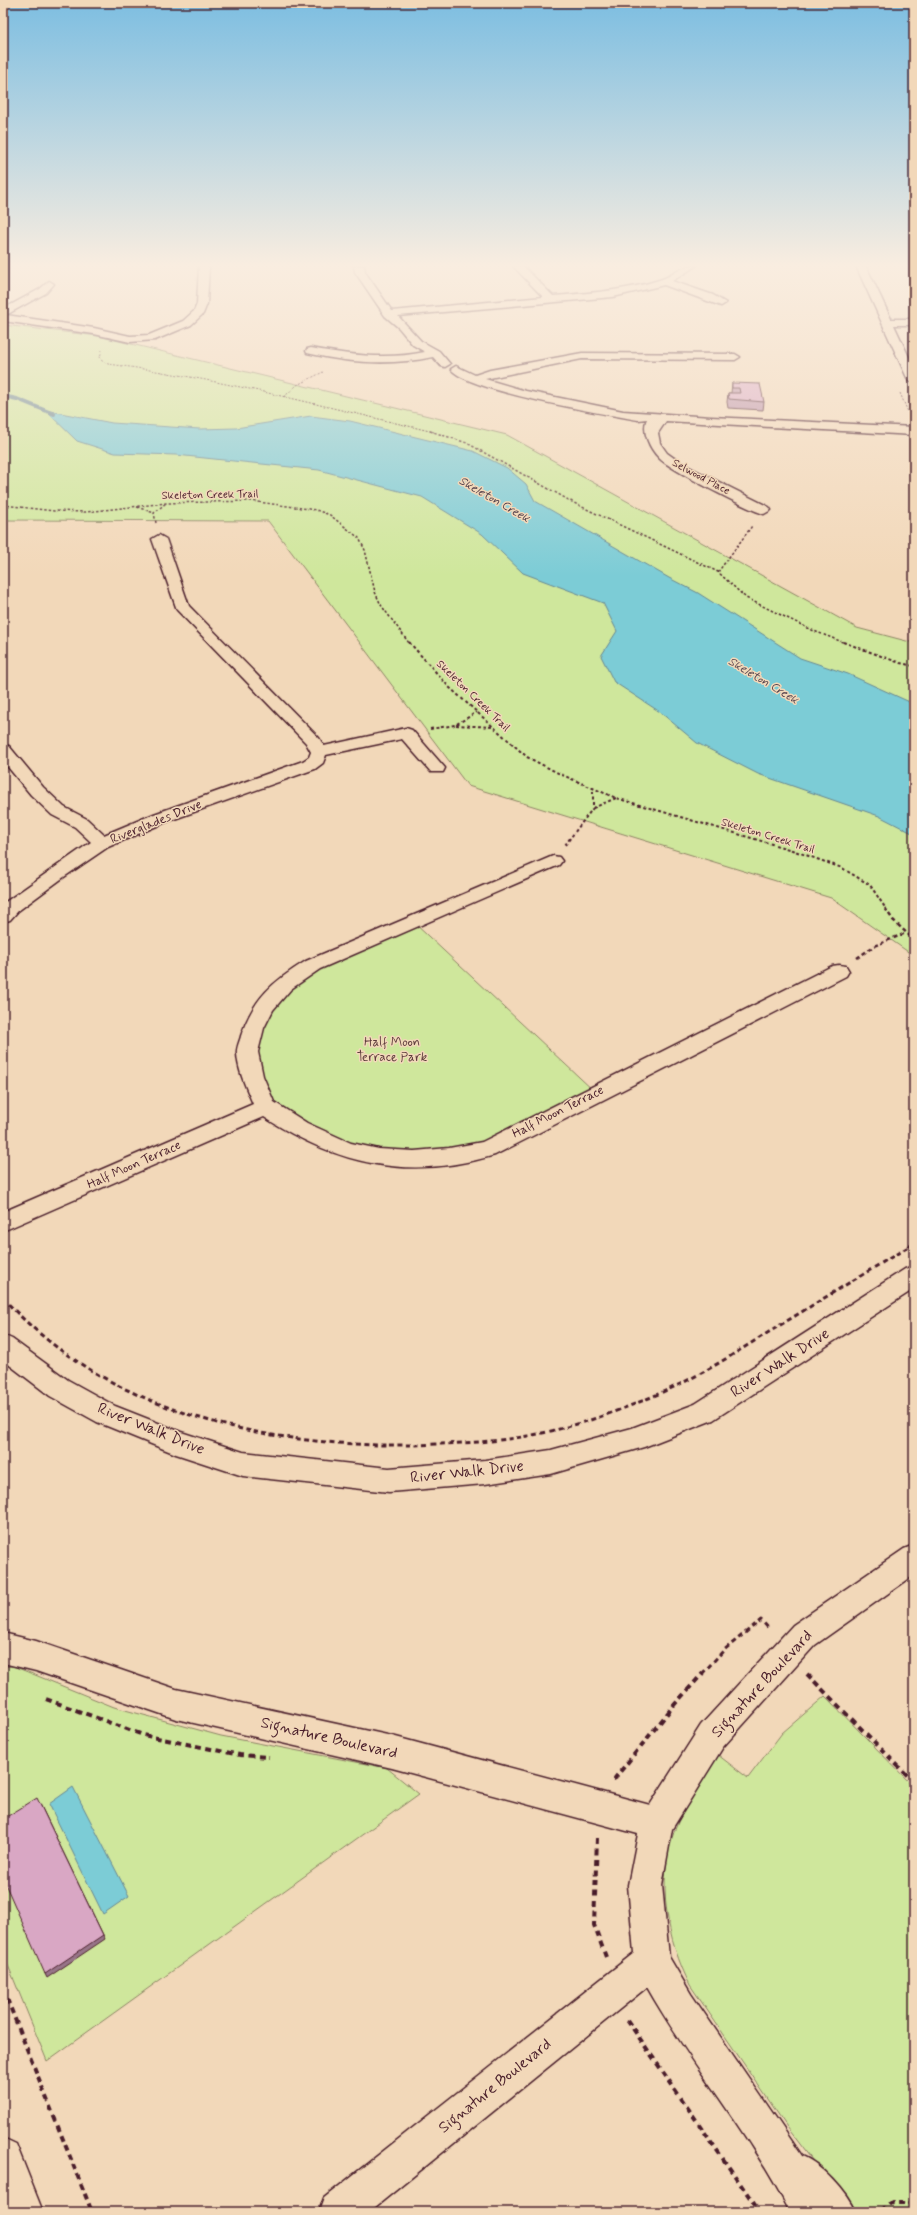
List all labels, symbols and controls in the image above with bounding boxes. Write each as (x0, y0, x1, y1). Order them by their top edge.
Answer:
street label: Selwood Place (670, 456, 732, 498)
water label: Skeleton Creek (456, 473, 533, 527)
street label: Skeleton Creek Trail (161, 487, 259, 503)
water label: Skeleton Creek (725, 654, 802, 709)
street label: Skeleton Creek Trail (433, 657, 513, 735)
street label: Riverglades Drive (108, 796, 204, 848)
street label: Skeleton Creek Trail (720, 815, 817, 857)
park label: Half Moon Terrace Park (357, 1034, 428, 1066)
street label: Half Moon Terrace (509, 1081, 607, 1142)
street label: Half Moon Terrace (84, 1137, 184, 1193)
street label: River Walk Drive (727, 1323, 833, 1403)
street label: River Walk Drive (94, 1398, 208, 1460)
street label: River Walk Drive (409, 1456, 525, 1488)
street label: Signature Boulevard (707, 1626, 818, 1743)
street label: Signature Boulevard (258, 1712, 399, 1765)
street label: Signature Boulevard (434, 2034, 556, 2139)

